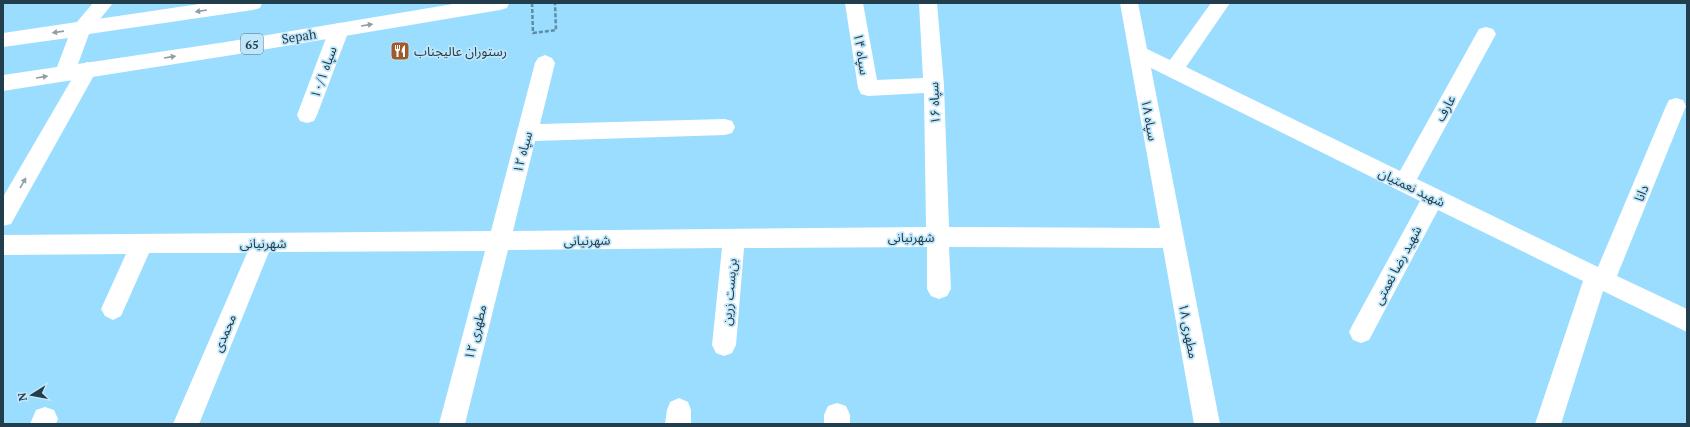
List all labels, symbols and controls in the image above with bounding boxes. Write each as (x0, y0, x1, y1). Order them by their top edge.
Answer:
one-way arrow (195, 8, 207, 14)
one-way arrow (361, 22, 374, 28)
street label: Sepah (280, 24, 318, 48)
one-way arrow (52, 29, 65, 36)
street label: سپاه ۱۴ (849, 32, 874, 76)
road number: 65 (241, 34, 263, 54)
restaurant icon: رستوران عالیجناب (389, 40, 411, 62)
place label: رستوران عالیجناب (414, 42, 507, 60)
street label: سپاه ۱۰/۱ (305, 44, 342, 101)
one-way arrow (164, 54, 176, 60)
one-way arrow (35, 74, 48, 80)
street label: سپاه ۱۶ (924, 82, 945, 124)
street label: عارف (1430, 91, 1460, 124)
street label: سپاه ۱۸ (1136, 98, 1163, 142)
street label: سپاه ۱۲ (508, 129, 537, 175)
street label: شهید نعمتیان (1376, 163, 1448, 211)
one-way arrow (19, 177, 26, 189)
street label: دانا (1630, 182, 1652, 204)
street label: شهید رضا نعمتی (1369, 222, 1425, 308)
street label: شهرنیانی (888, 228, 934, 246)
street label: شهرنیانی (563, 231, 611, 249)
street label: شهرنیانی (240, 234, 286, 252)
street label: بن‌بست زرین (717, 258, 741, 326)
street label: مطهری ۱۸ (1175, 302, 1203, 360)
street label: مطهری ۱۲ (460, 303, 491, 361)
street label: محمدی (208, 311, 240, 355)
north arrow (12, 375, 52, 415)
text: N (14, 391, 30, 402)

